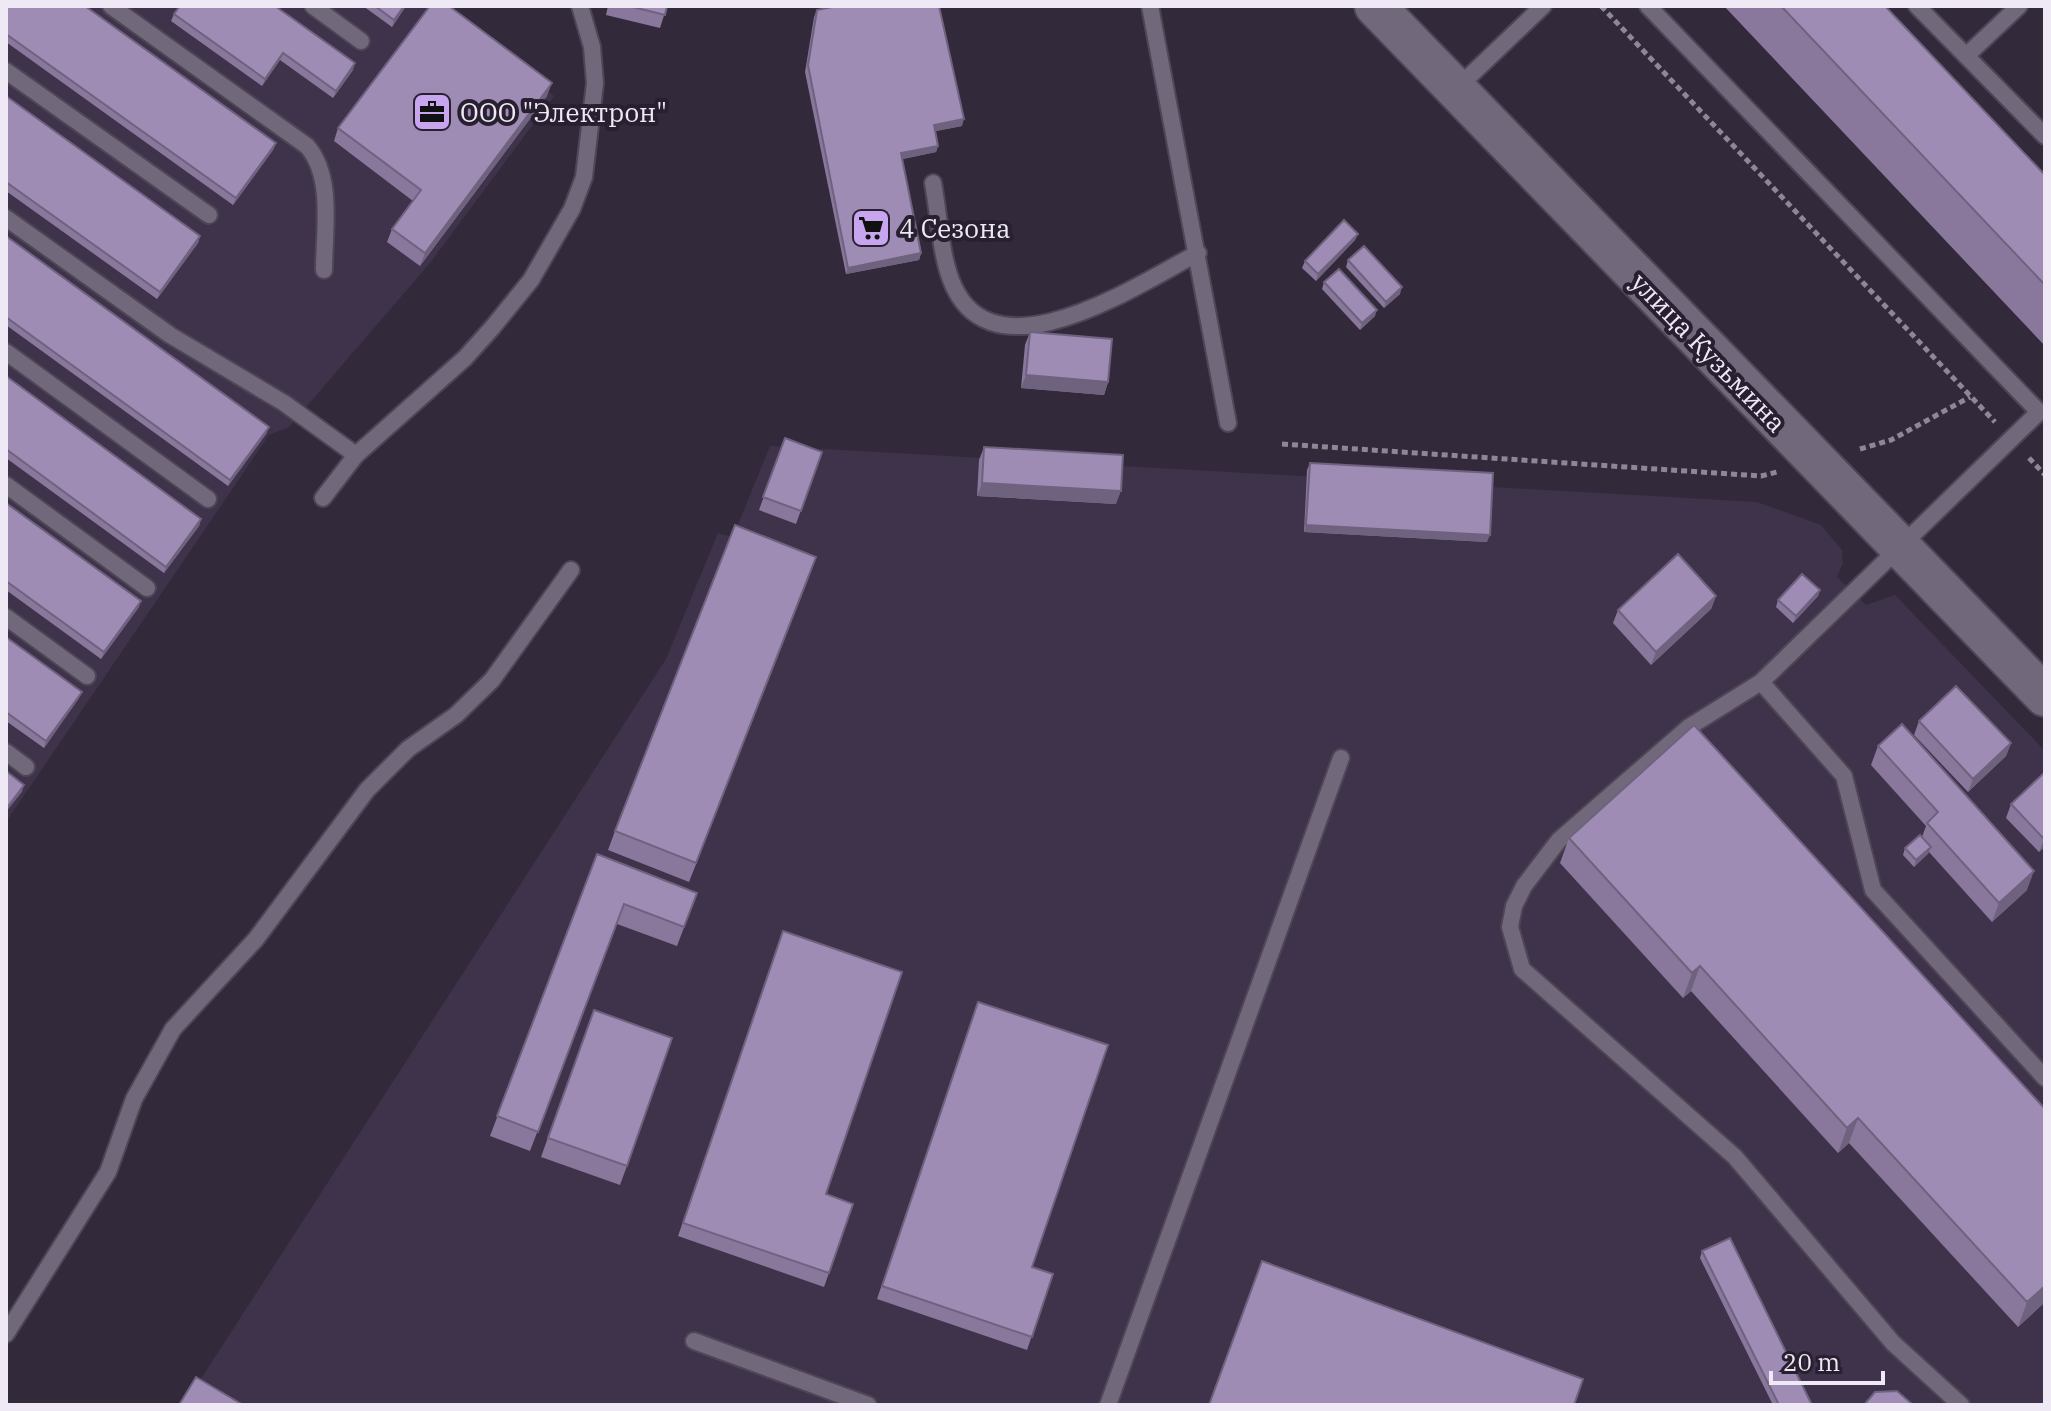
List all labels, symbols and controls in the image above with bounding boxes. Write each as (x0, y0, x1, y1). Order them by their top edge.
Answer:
office icon: ООО "Электрон" (411, 91, 453, 133)
place label: ООО "Электрон" (460, 95, 667, 129)
supermarket icon: 4 Сезона (850, 207, 892, 249)
place label: 4 Сезона (899, 211, 1010, 245)
street label: улица Кузьмина (1624, 265, 1794, 439)
scale bar (1771, 1335, 1883, 1385)
text: 20 m (1783, 1346, 1840, 1378)

